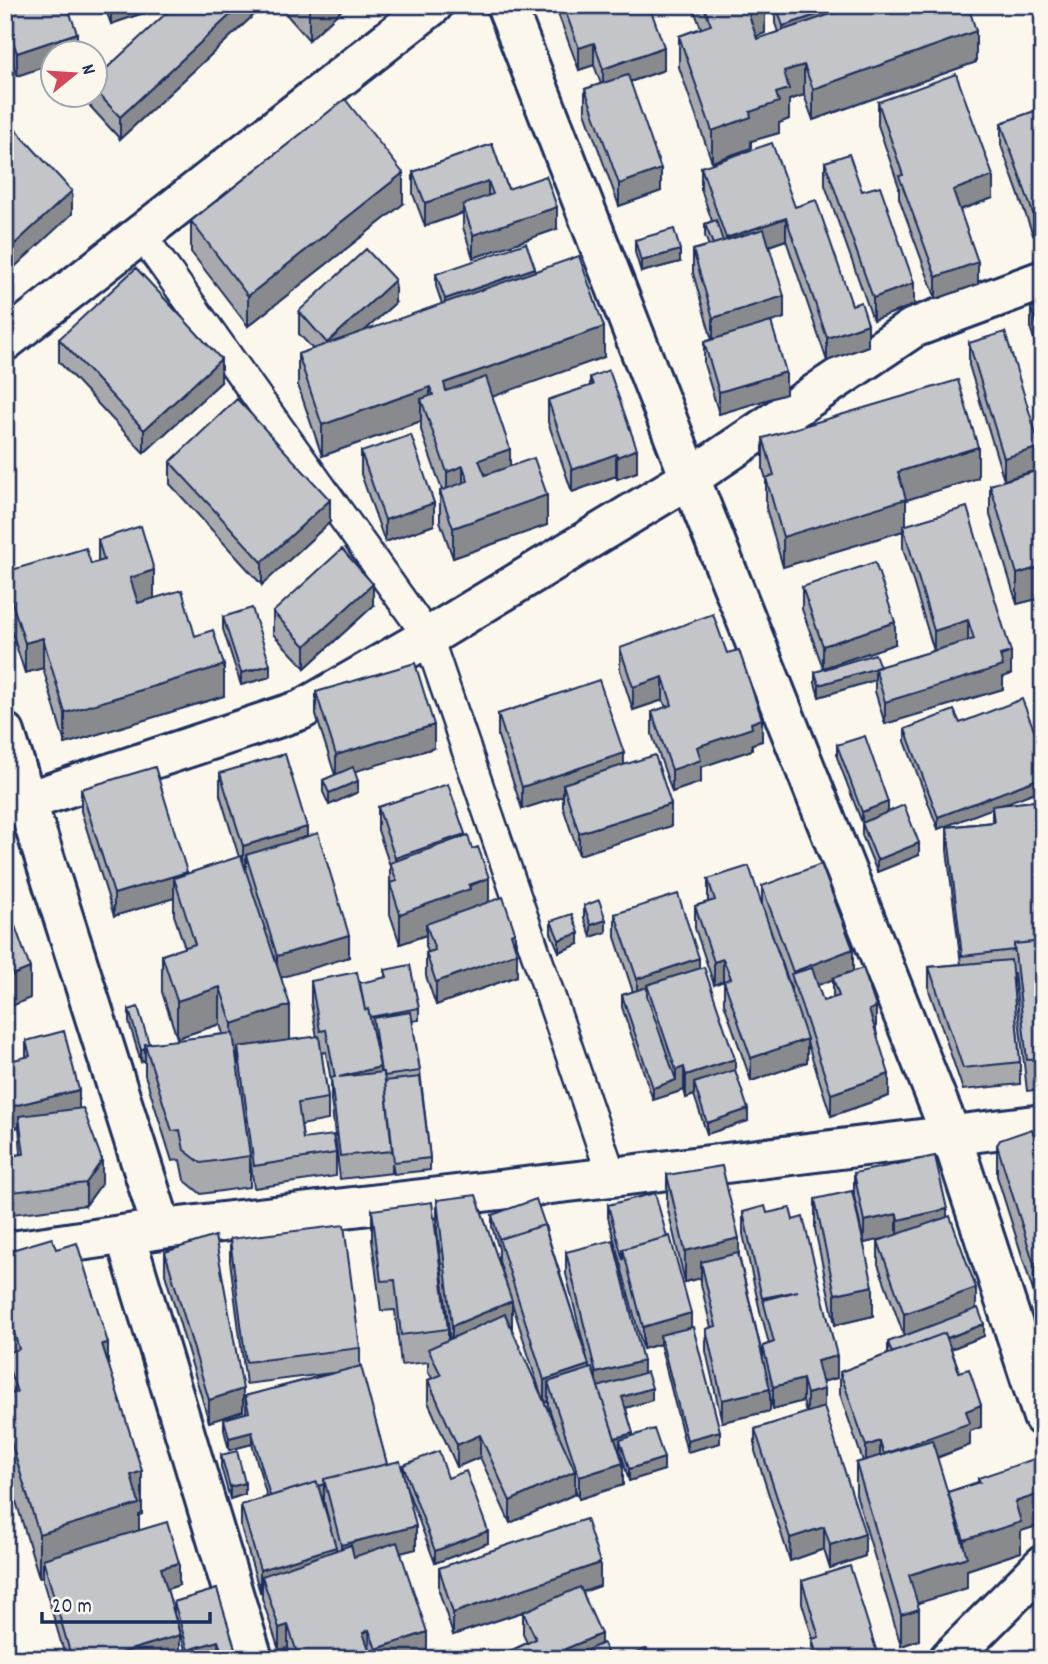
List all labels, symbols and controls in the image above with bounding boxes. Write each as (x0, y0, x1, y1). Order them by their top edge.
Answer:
north arrow (38, 38, 108, 108)
text: N (73, 61, 101, 78)
scale bar (42, 1580, 210, 1624)
text: 20 m (52, 1593, 92, 1623)

